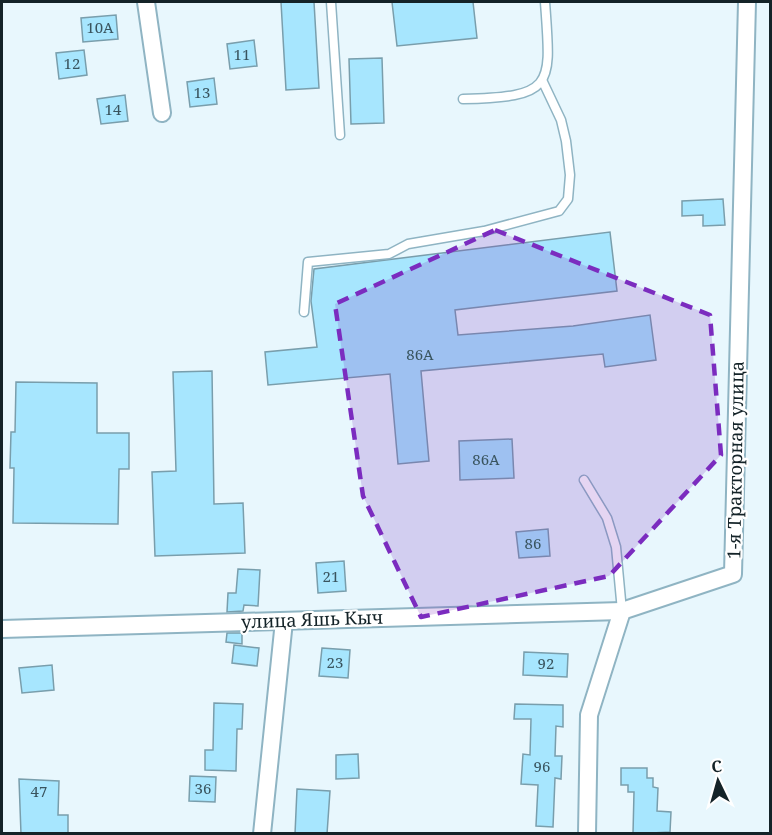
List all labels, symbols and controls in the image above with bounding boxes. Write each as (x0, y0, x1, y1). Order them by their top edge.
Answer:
house number: 10А (86, 17, 114, 37)
house number: 11 (234, 44, 250, 64)
house number: 12 (64, 53, 80, 73)
house number: 13 (194, 82, 210, 102)
house number: 14 (105, 99, 122, 119)
house number: 86А (406, 344, 434, 364)
street label: 1-я Тракторная улица (721, 361, 749, 559)
house number: 86А (472, 449, 500, 469)
house number: 86 (525, 533, 541, 553)
house number: 21 (323, 566, 339, 586)
street label: улица Яшь Кыч (240, 605, 383, 633)
house number: 23 (327, 652, 343, 672)
house number: 92 (538, 653, 554, 673)
north arrow (688, 751, 748, 811)
text: С (710, 755, 723, 777)
house number: 96 (534, 756, 550, 776)
house number: 36 (195, 778, 211, 798)
house number: 47 (31, 781, 47, 801)

